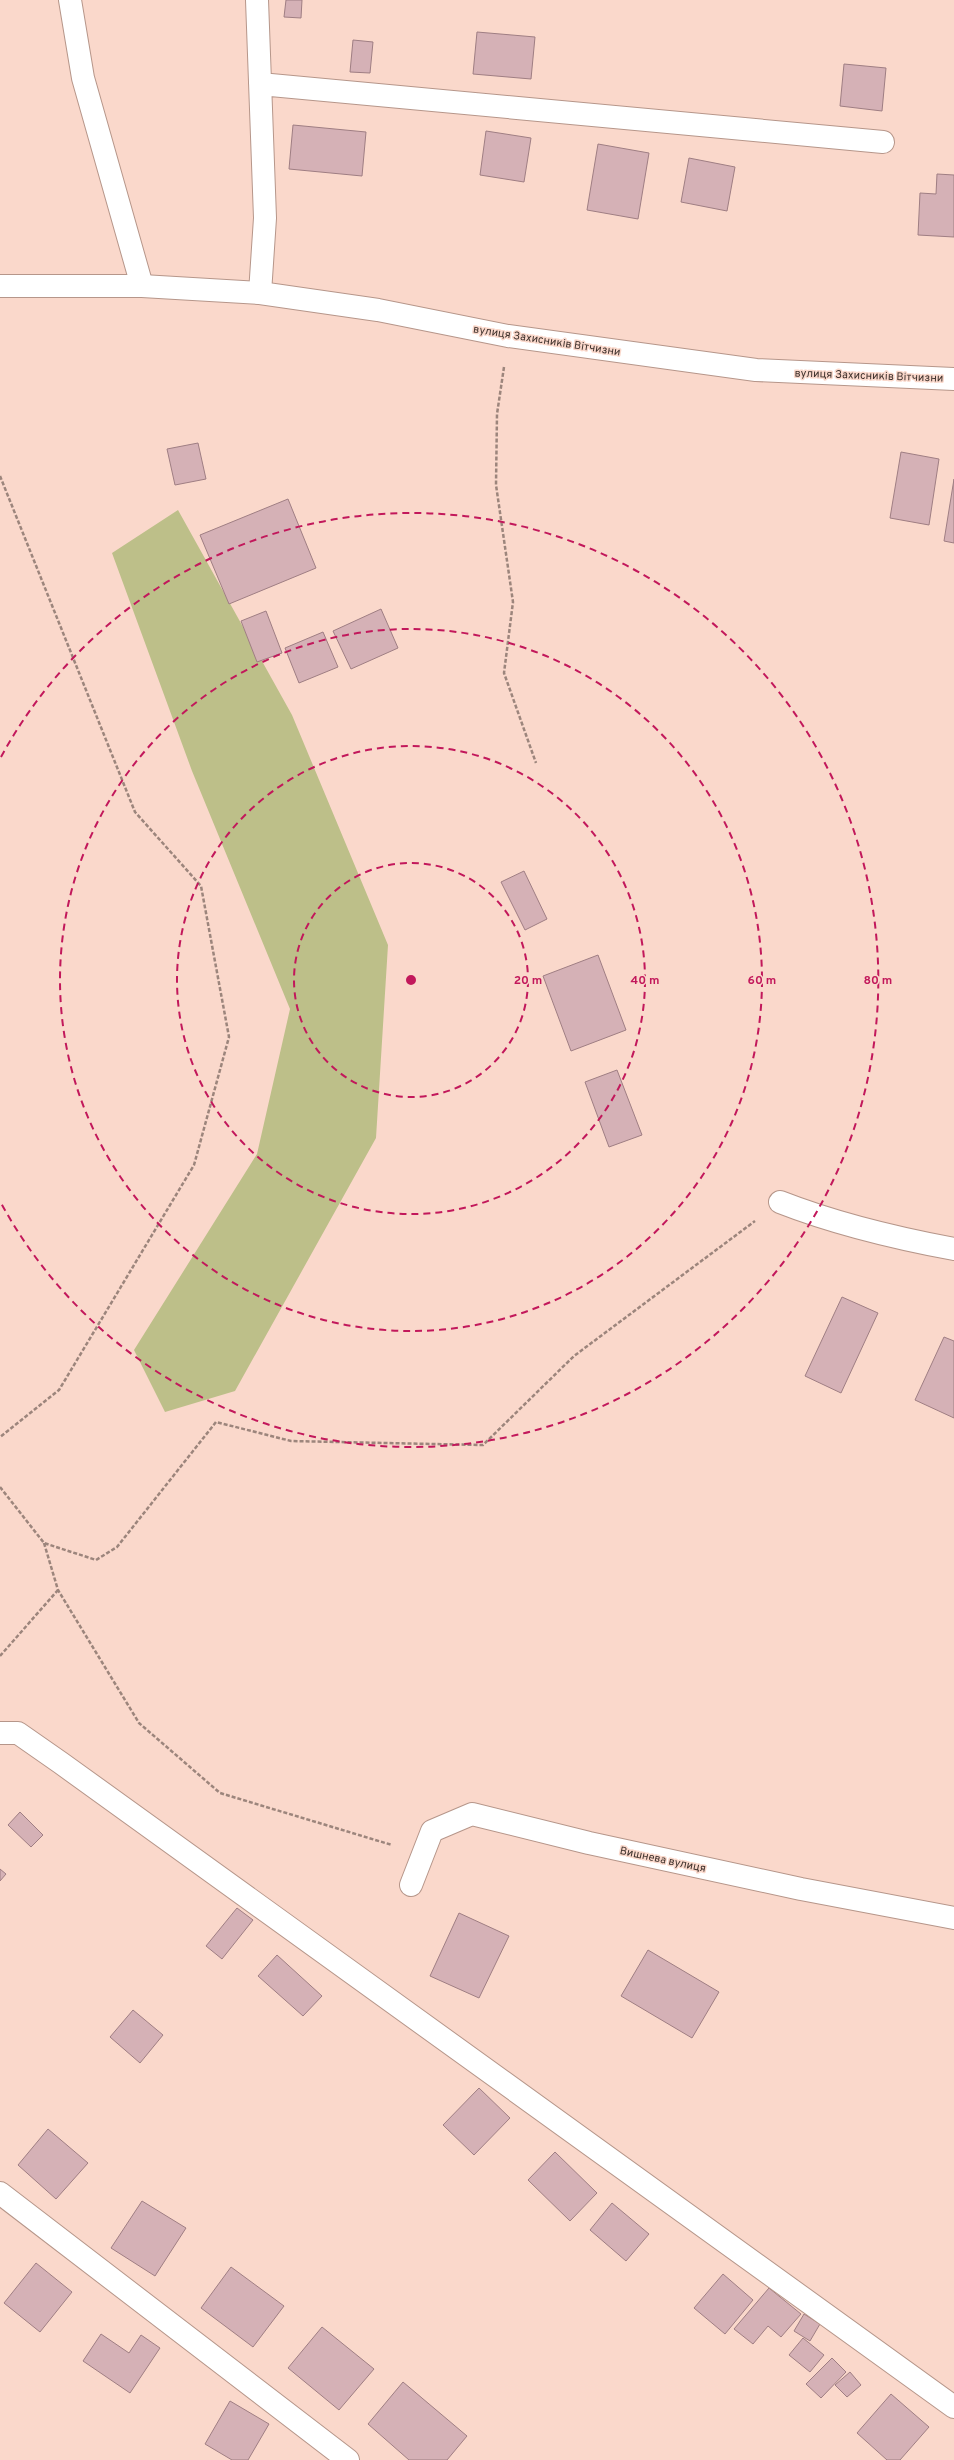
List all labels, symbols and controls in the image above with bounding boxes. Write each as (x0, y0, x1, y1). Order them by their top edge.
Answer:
street label: вулиця Захисників Вітчизни (472, 322, 621, 360)
street label: вулиця Захисників Вітчизни (794, 366, 944, 386)
centre of rings (404, 973, 418, 987)
text: 20 m (514, 973, 542, 989)
text: 40 m (630, 973, 660, 989)
text: 60 m (748, 973, 776, 989)
text: 80 m (864, 973, 892, 989)
street label: Вишнева вулиця (618, 1844, 707, 1876)

